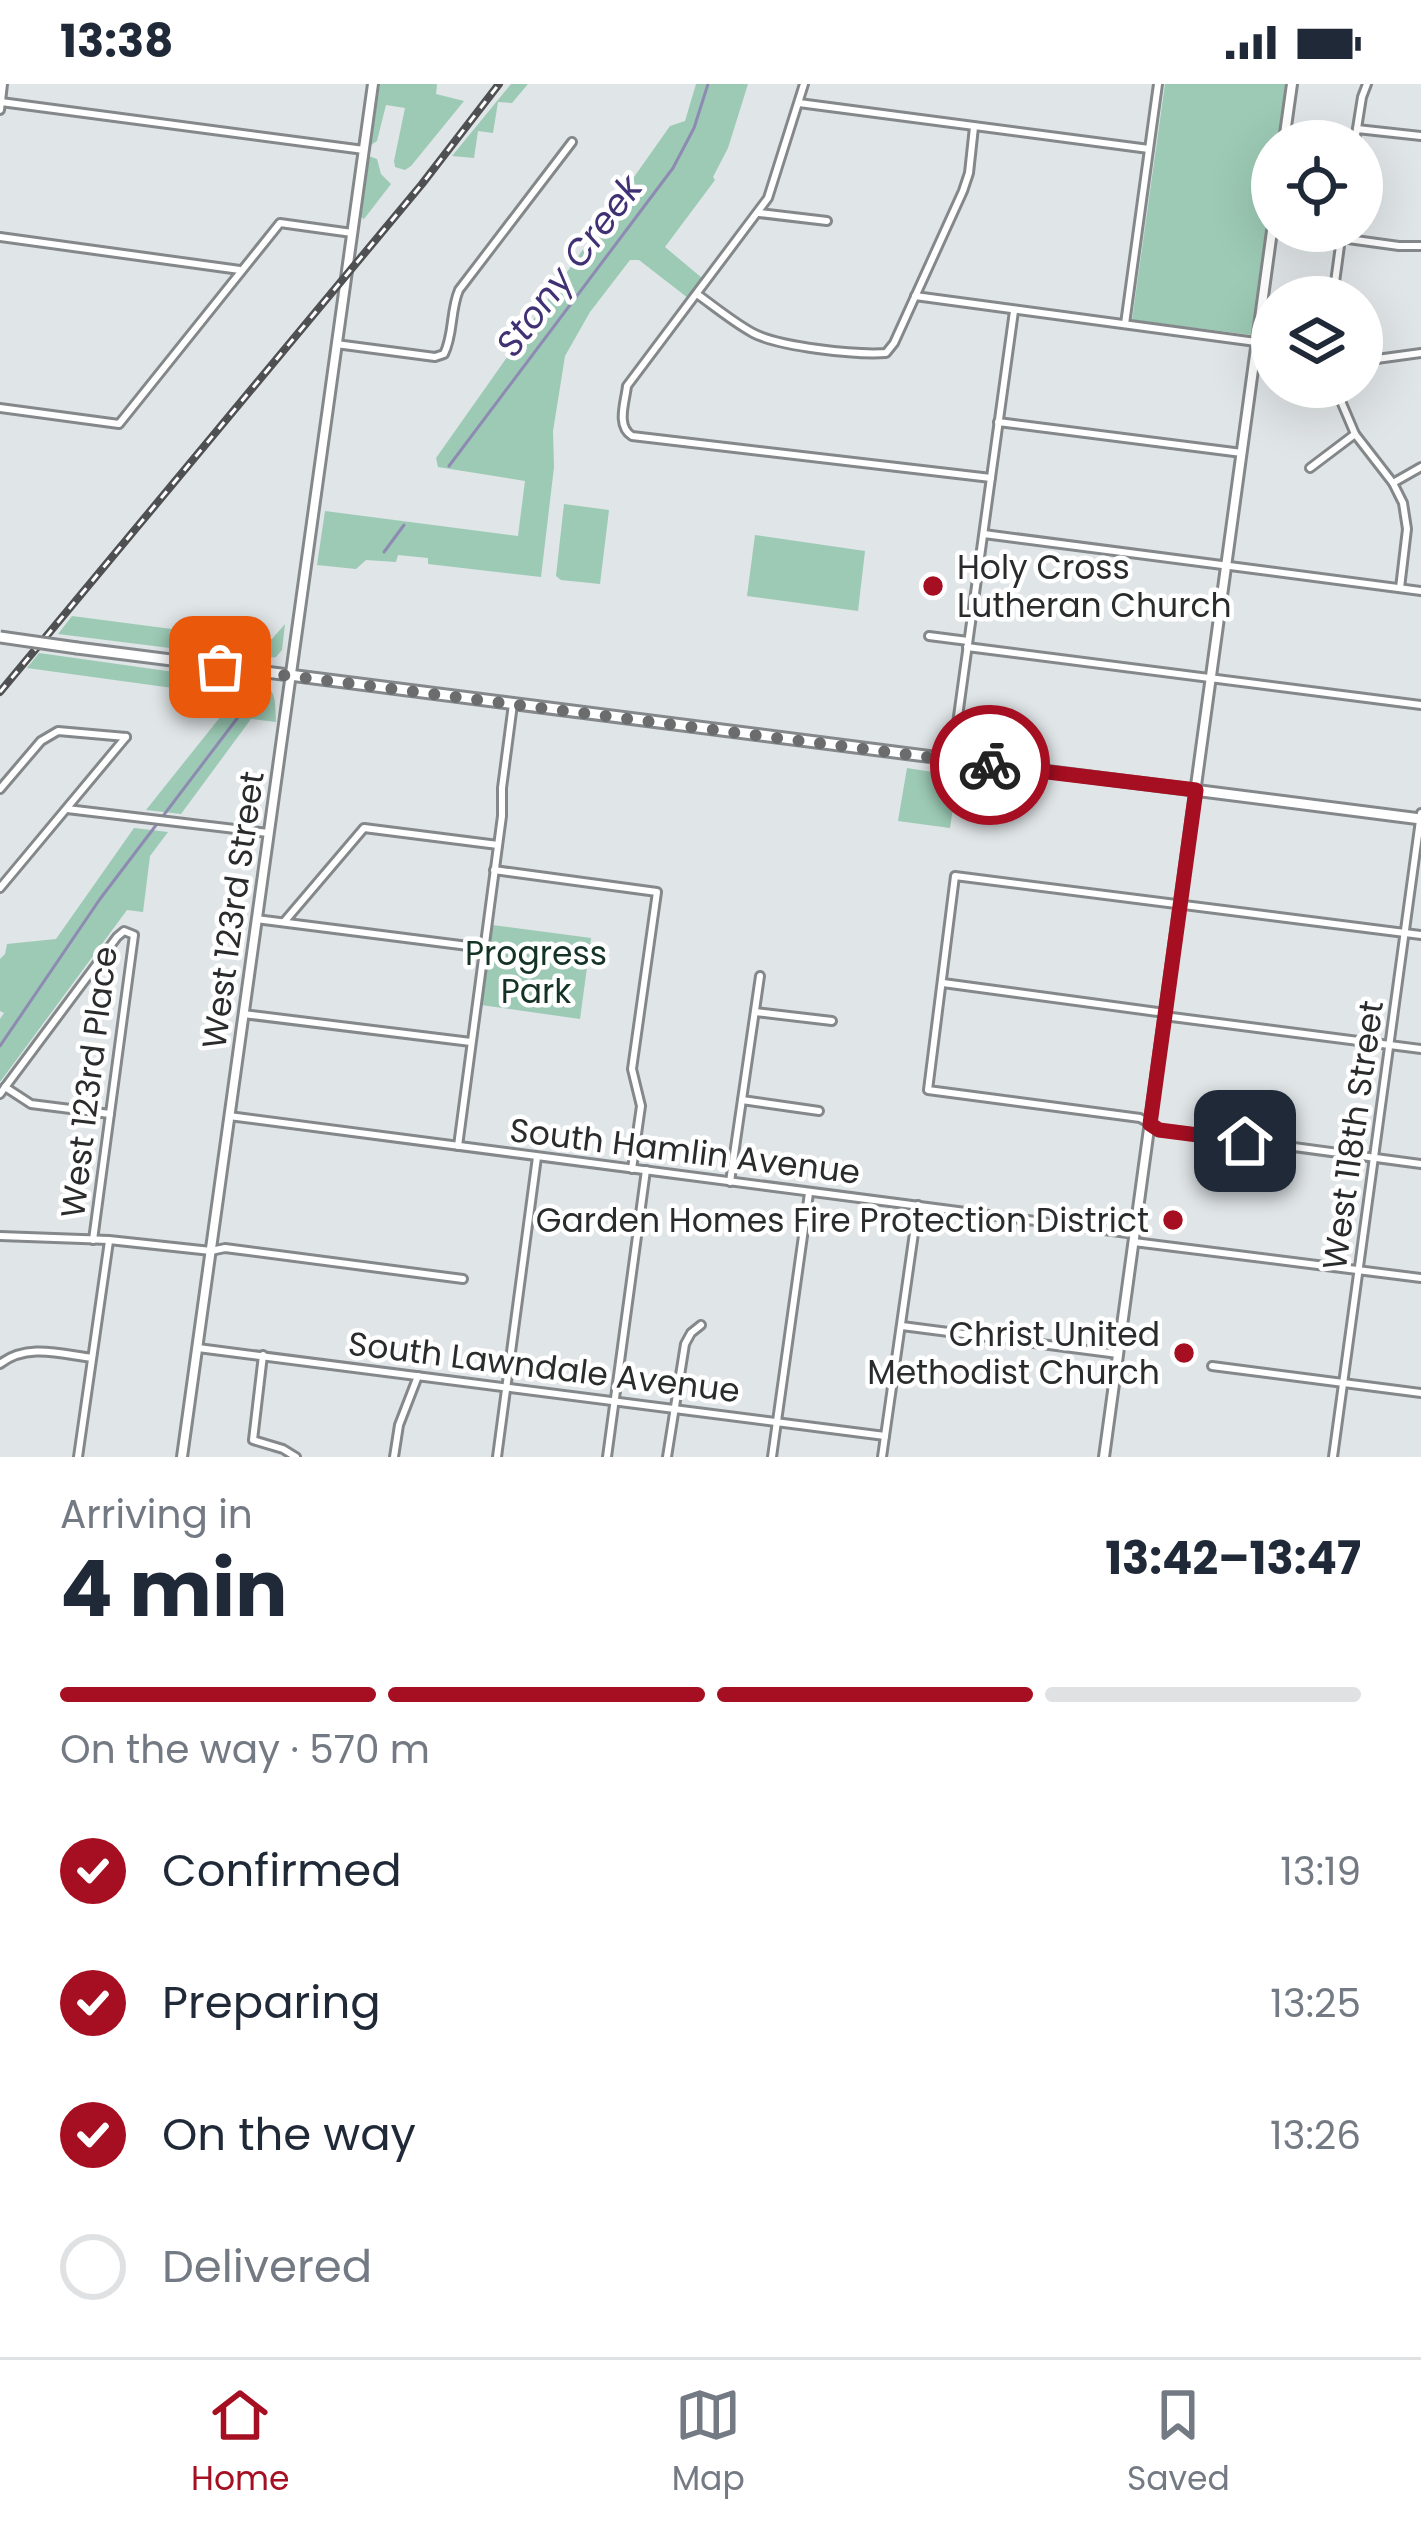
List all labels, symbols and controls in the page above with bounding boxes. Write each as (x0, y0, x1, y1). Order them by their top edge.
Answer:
text: 13:38 (60, 10, 173, 73)
map controls (1251, 120, 1383, 408)
button: locate (1251, 120, 1383, 252)
water label: Stony Creek (484, 163, 655, 367)
button: layers (1251, 276, 1383, 408)
place label: Holy Cross Lutheran Church (957, 544, 1232, 629)
marker: Holy Cross Lutheran Church (920, 573, 946, 599)
pin (169, 616, 271, 718)
icon: bag (187, 634, 253, 700)
courier (930, 705, 1050, 825)
icon: bike (957, 732, 1023, 798)
street label: West 123rd Street (190, 768, 276, 1052)
park label: Progress Park (465, 930, 607, 1015)
street label: West 123rd Place (49, 944, 129, 1220)
street label: West 118th Street (1311, 997, 1395, 1273)
pin (1194, 1090, 1296, 1192)
street label: South Hamlin Avenue (507, 1106, 863, 1196)
icon: home (1212, 1108, 1278, 1174)
place label: Garden Homes Fire Protection District (536, 1197, 1149, 1244)
marker: Garden Homes Fire Protection District (1160, 1207, 1186, 1233)
place label: Christ United Methodist Church (867, 1311, 1160, 1396)
street label: South Lawndale Avenue (345, 1320, 743, 1414)
marker: Christ United Methodist Church (1171, 1340, 1197, 1366)
text: Arriving in (60, 1487, 253, 1542)
text: 13:42–13:47 (1105, 1527, 1361, 1590)
text: 4 min (60, 1534, 288, 1643)
text: On the way · 570 m (60, 1722, 430, 1777)
icon: check (60, 1838, 126, 1904)
text: Confirmed (162, 1839, 402, 1902)
text: 13:19 (1280, 1844, 1361, 1899)
icon: check (60, 1970, 126, 2036)
text: Preparing (162, 1971, 381, 2034)
text: 13:25 (1270, 1976, 1361, 2031)
icon: check (60, 2102, 126, 2168)
text: On the way (162, 2103, 416, 2166)
text: 13:26 (1270, 2108, 1361, 2163)
text: Delivered (162, 2235, 372, 2298)
tab: Home (191, 2382, 290, 2504)
tab: Map (672, 2382, 745, 2504)
tab: Saved (1127, 2382, 1230, 2504)

